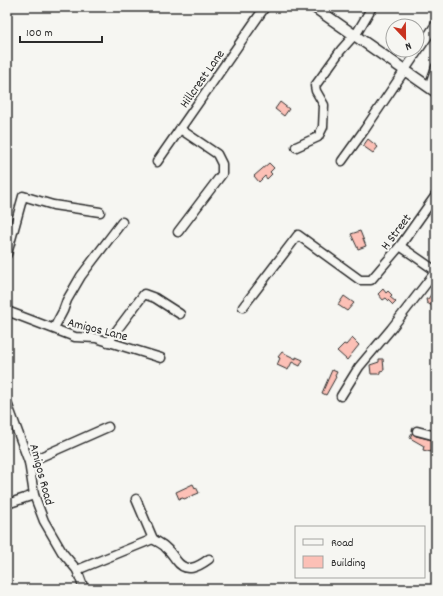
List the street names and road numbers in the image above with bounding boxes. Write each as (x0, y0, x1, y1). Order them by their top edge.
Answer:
street label: Hillcrest Lane (176, 46, 230, 112)
street label: H Street (377, 210, 417, 255)
street label: Amigos Lane (65, 314, 130, 347)
street label: Amigos Road (23, 442, 58, 507)

